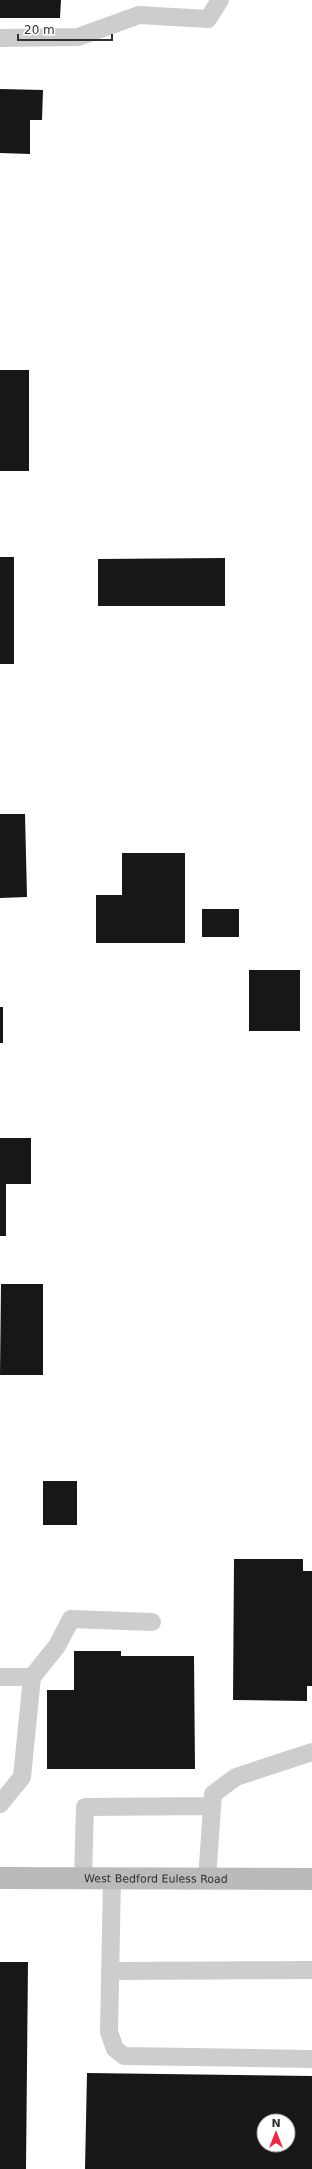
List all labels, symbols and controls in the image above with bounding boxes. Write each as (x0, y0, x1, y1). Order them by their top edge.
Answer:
scale bar (18, 16, 112, 42)
text: 20 m (24, 23, 55, 37)
street label: West Bedford Euless Road (84, 1872, 228, 1886)
north arrow (256, 2113, 296, 2153)
text: N (271, 2117, 281, 2130)

